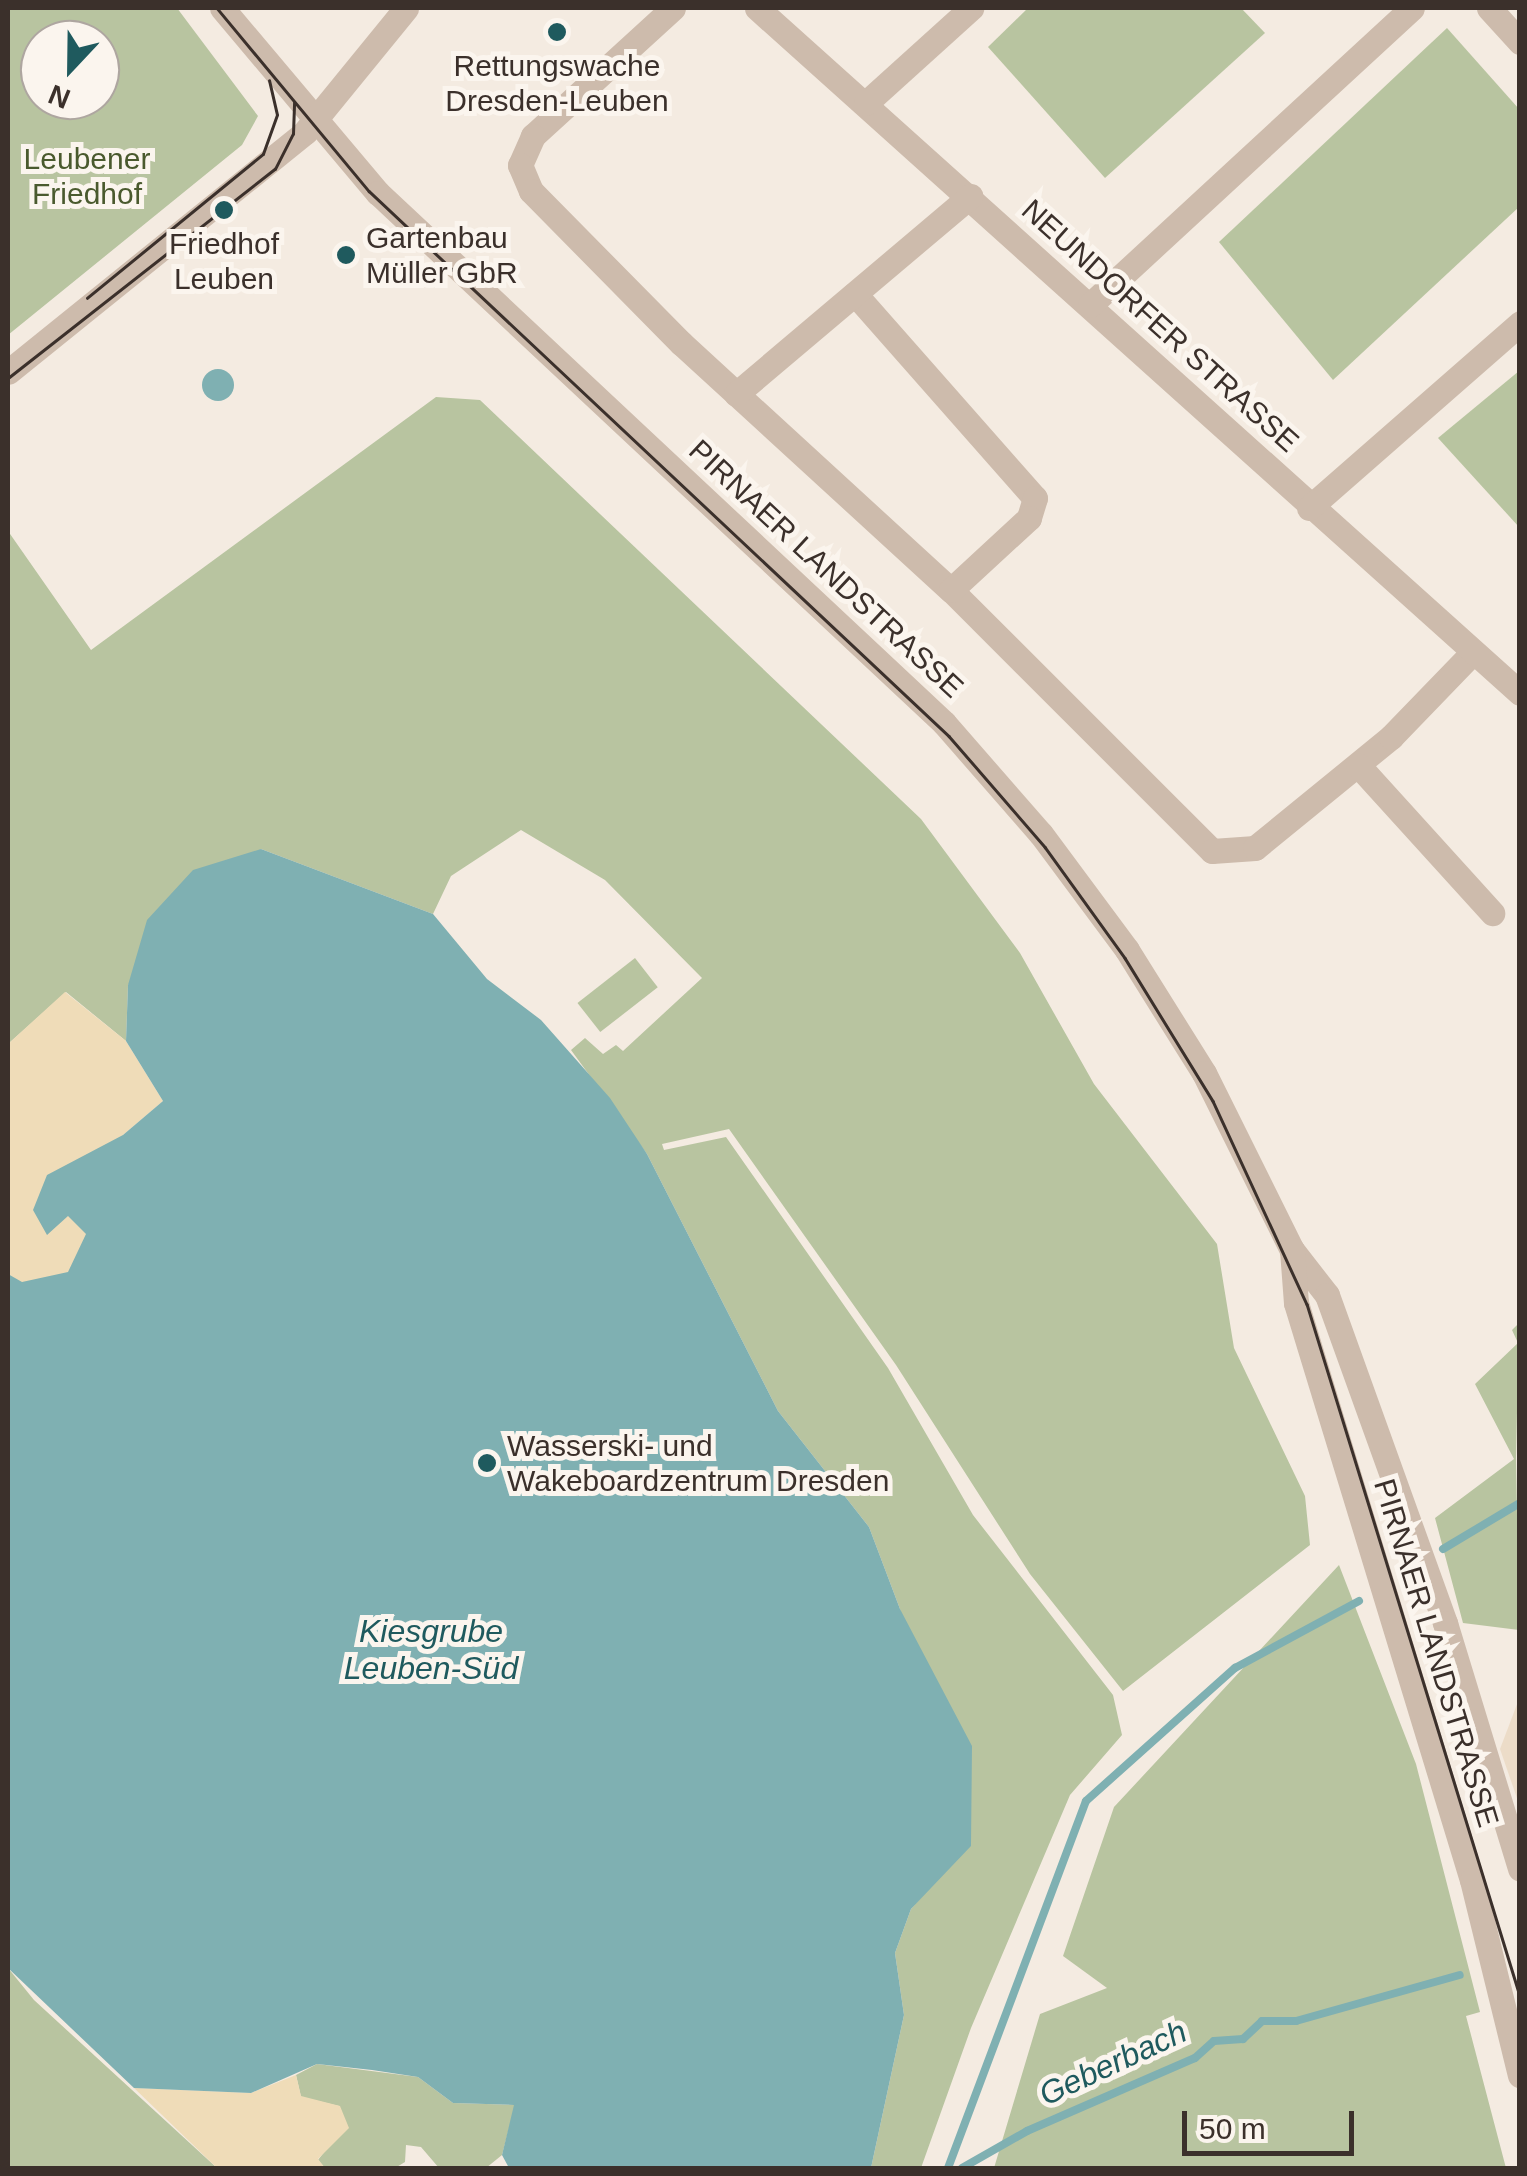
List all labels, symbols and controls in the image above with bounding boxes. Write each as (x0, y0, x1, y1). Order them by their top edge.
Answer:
north arrow (20, 20, 120, 120)
marker: Rettungswache Dresden-Leuben (546, 21, 568, 43)
place label: Rettungswache Dresden-Leuben (445, 48, 669, 118)
text: N (44, 78, 75, 115)
park label: Leubener Friedhof (24, 141, 150, 212)
street label: NEUNDORFER STRASSE (1014, 192, 1306, 460)
marker: Friedhof Leuben (213, 199, 235, 221)
place label: Gartenbau Müller GbR (366, 220, 518, 290)
place label: Friedhof Leuben (169, 226, 279, 296)
marker: Gartenbau Müller GbR (335, 244, 357, 266)
street label: PIRNAER LANDSTRASSE (681, 432, 971, 706)
place label: Wasserski- und Wakeboardzentrum Dresden (507, 1428, 889, 1498)
marker: Wasserski- und Wakeboardzentrum Dresden (476, 1452, 498, 1474)
street label: PIRNAER LANDSTRASSE (1366, 1475, 1506, 1831)
water label: Kiesgrube Leuben-Süd (344, 1613, 518, 1688)
water label: Geberbach (1033, 2012, 1193, 2114)
scale bar (1187, 2091, 1360, 2153)
text: 50 m (1199, 2112, 1266, 2145)

